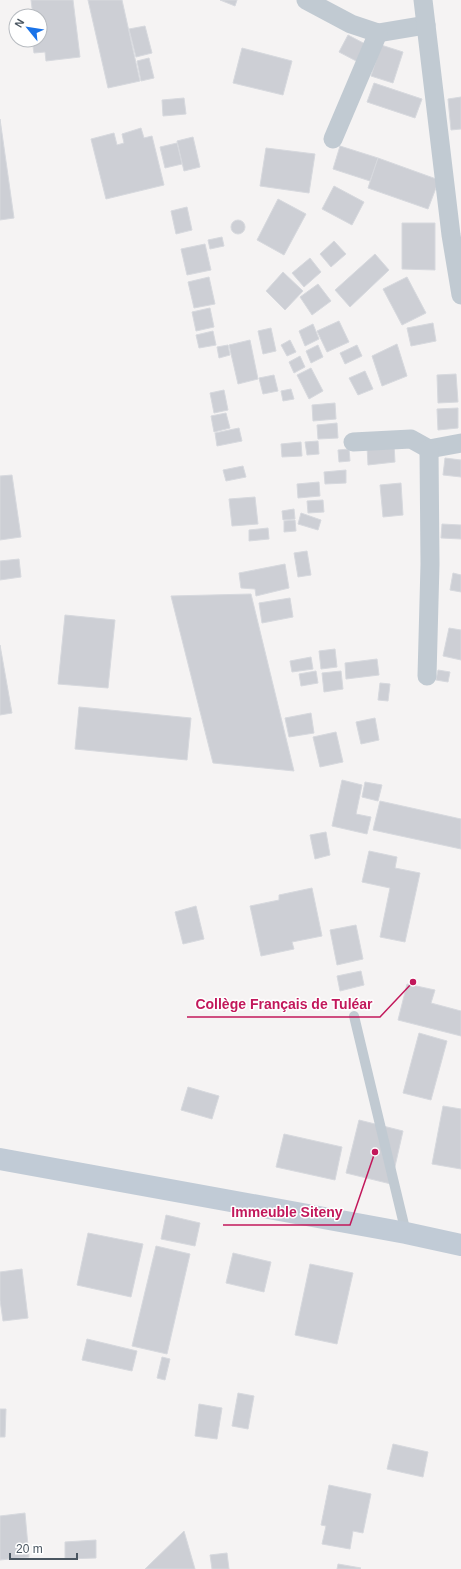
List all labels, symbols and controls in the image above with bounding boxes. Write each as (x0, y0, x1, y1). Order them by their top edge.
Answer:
north arrow (8, 8, 48, 48)
text: N (12, 17, 27, 29)
callout: Collège Français de Tuléar (187, 991, 380, 1017)
text: Collège Français de Tuléar (195, 996, 373, 1012)
callout: Immeuble Siteny (223, 1199, 350, 1225)
text: Immeuble Siteny (231, 1204, 343, 1220)
scale bar (10, 1535, 77, 1561)
text: 20 m (16, 1542, 43, 1556)

